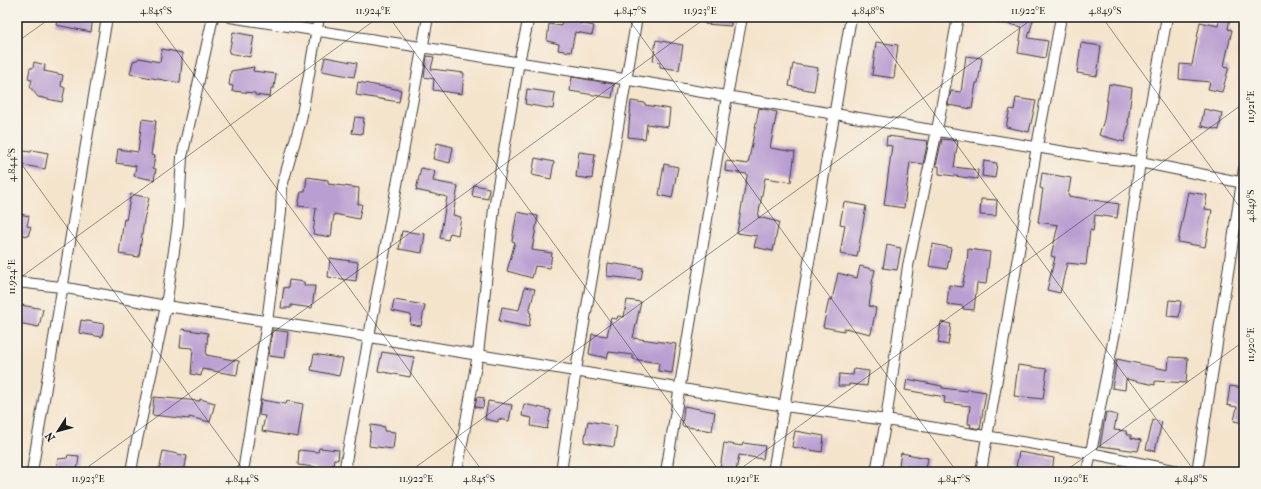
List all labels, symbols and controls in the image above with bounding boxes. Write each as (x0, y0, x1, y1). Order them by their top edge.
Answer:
text: 4.845°S (140, 5, 172, 17)
text: 11.924°E (356, 5, 390, 17)
text: 4.847°S (614, 5, 646, 17)
text: 11.923°E (683, 5, 717, 17)
text: 4.848°S (852, 5, 884, 17)
text: 11.922°E (1011, 5, 1045, 17)
text: 4.849°S (1088, 5, 1122, 17)
text: 11.921°E (1245, 91, 1257, 123)
text: 4.844°S (6, 148, 18, 182)
text: 4.849°S (1245, 189, 1257, 223)
text: 11.924°E (6, 260, 18, 294)
text: 11.920°E (1245, 328, 1257, 362)
north arrow (38, 411, 78, 451)
text: N (42, 429, 58, 444)
text: 11.923°E (71, 473, 105, 485)
text: 4.844°S (225, 473, 259, 485)
text: 11.922°E (399, 473, 433, 485)
text: 4.845°S (463, 473, 495, 485)
text: 11.921°E (727, 473, 759, 485)
text: 4.847°S (938, 473, 970, 485)
text: 11.920°E (1054, 473, 1088, 485)
text: 4.848°S (1175, 473, 1207, 485)

